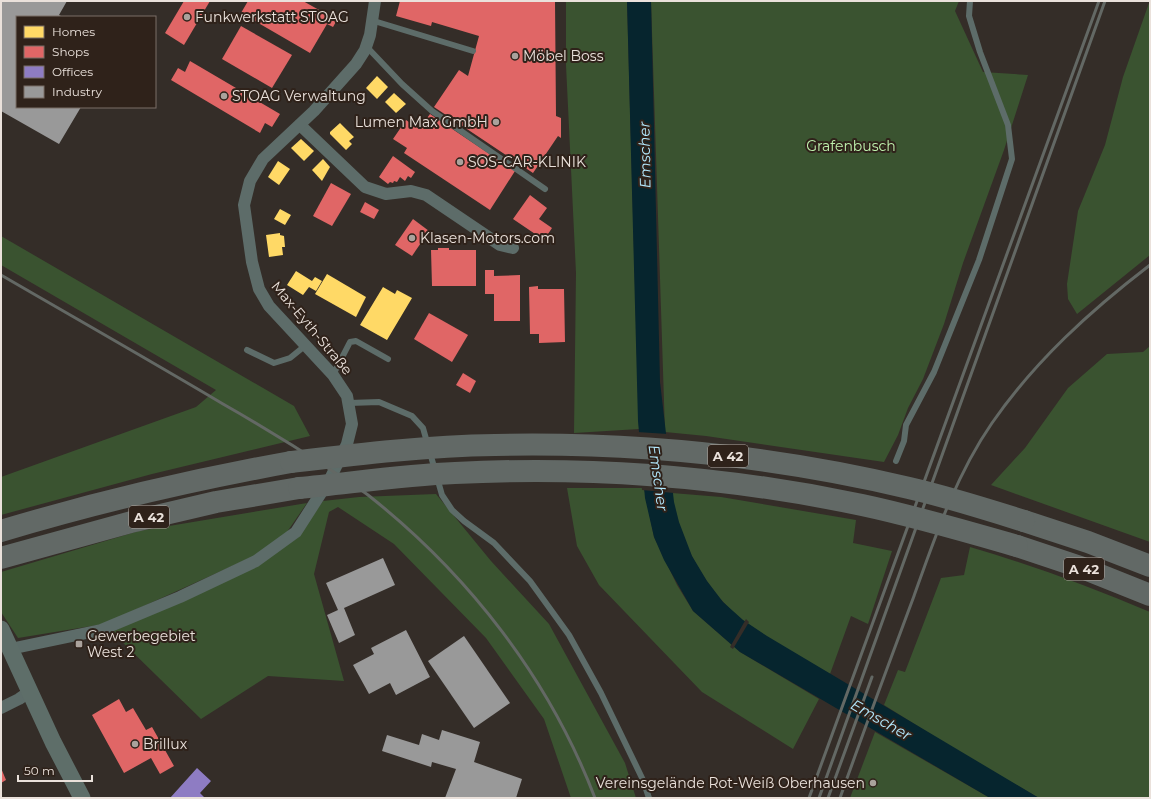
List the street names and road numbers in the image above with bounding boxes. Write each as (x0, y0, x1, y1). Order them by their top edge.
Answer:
street label: Max-Eyth-Straße (268, 277, 356, 379)
road number: A 42 (708, 445, 748, 467)
road number: A 42 (129, 506, 169, 528)
road number: A 42 (1064, 558, 1104, 580)

